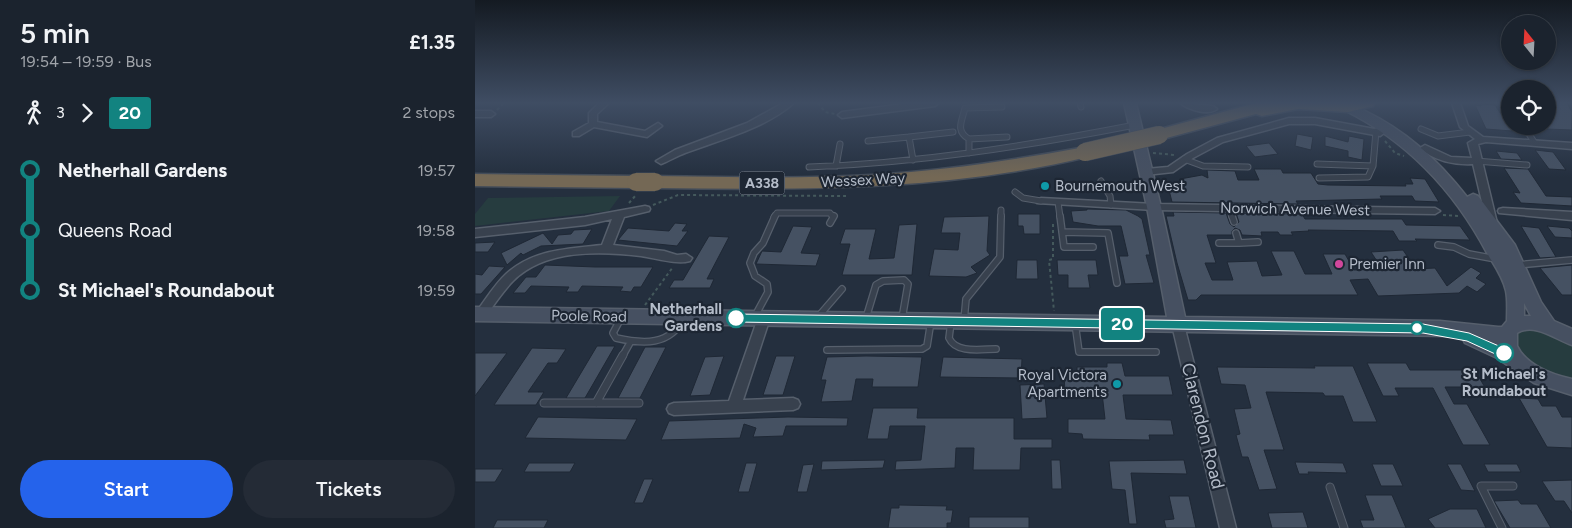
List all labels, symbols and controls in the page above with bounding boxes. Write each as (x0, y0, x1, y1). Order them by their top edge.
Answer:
north arrow (1501, 15, 1556, 70)
map controls (1501, 15, 1556, 135)
text: 5 min (20, 16, 90, 50)
text: £1.35 (409, 31, 455, 54)
text: 19:54 – 19:59 · Bus (20, 52, 152, 71)
button: locate (1501, 80, 1556, 135)
icon: walk (20, 99, 48, 127)
icon: forward (73, 99, 101, 127)
text: 20 (119, 102, 141, 124)
text: 3 (56, 103, 65, 122)
text: 2 stops (402, 103, 455, 122)
text: Netherhall Gardens (58, 159, 227, 182)
text: 19:57 (417, 161, 455, 180)
street label: Wessex Way (821, 169, 906, 191)
road number: A338 (739, 172, 785, 194)
place label: Bournemouth West (1055, 177, 1185, 195)
marker: Bournemouth West (1039, 180, 1051, 192)
street label: Norwich Avenue West (1220, 199, 1370, 219)
text: Queens Road (58, 219, 172, 242)
text: 19:58 (416, 221, 455, 240)
place label: Premier Inn (1349, 255, 1425, 273)
marker: Premier Inn (1333, 258, 1345, 270)
text: St Michael's Roundabout (58, 279, 275, 302)
text: 19:59 (417, 281, 455, 300)
place label: Netherhall Gardens (650, 300, 722, 335)
street label: Poole Road (551, 306, 627, 326)
marker: Netherhall Gardens (726, 308, 746, 328)
line badge: 20 (1099, 308, 1145, 340)
text: 20 (1111, 313, 1133, 335)
unlabelled marker (1410, 321, 1424, 335)
marker: St Michael's Roundabout (1494, 343, 1514, 363)
street label: Clarendon Road (1177, 361, 1229, 491)
place label: St Michael's Roundabout (1462, 365, 1546, 400)
place label: Royal Victora Apartments (1018, 366, 1107, 401)
marker: Royal Victora Apartments (1111, 378, 1123, 390)
button: Start (20, 460, 233, 518)
button: Tickets (243, 460, 455, 518)

